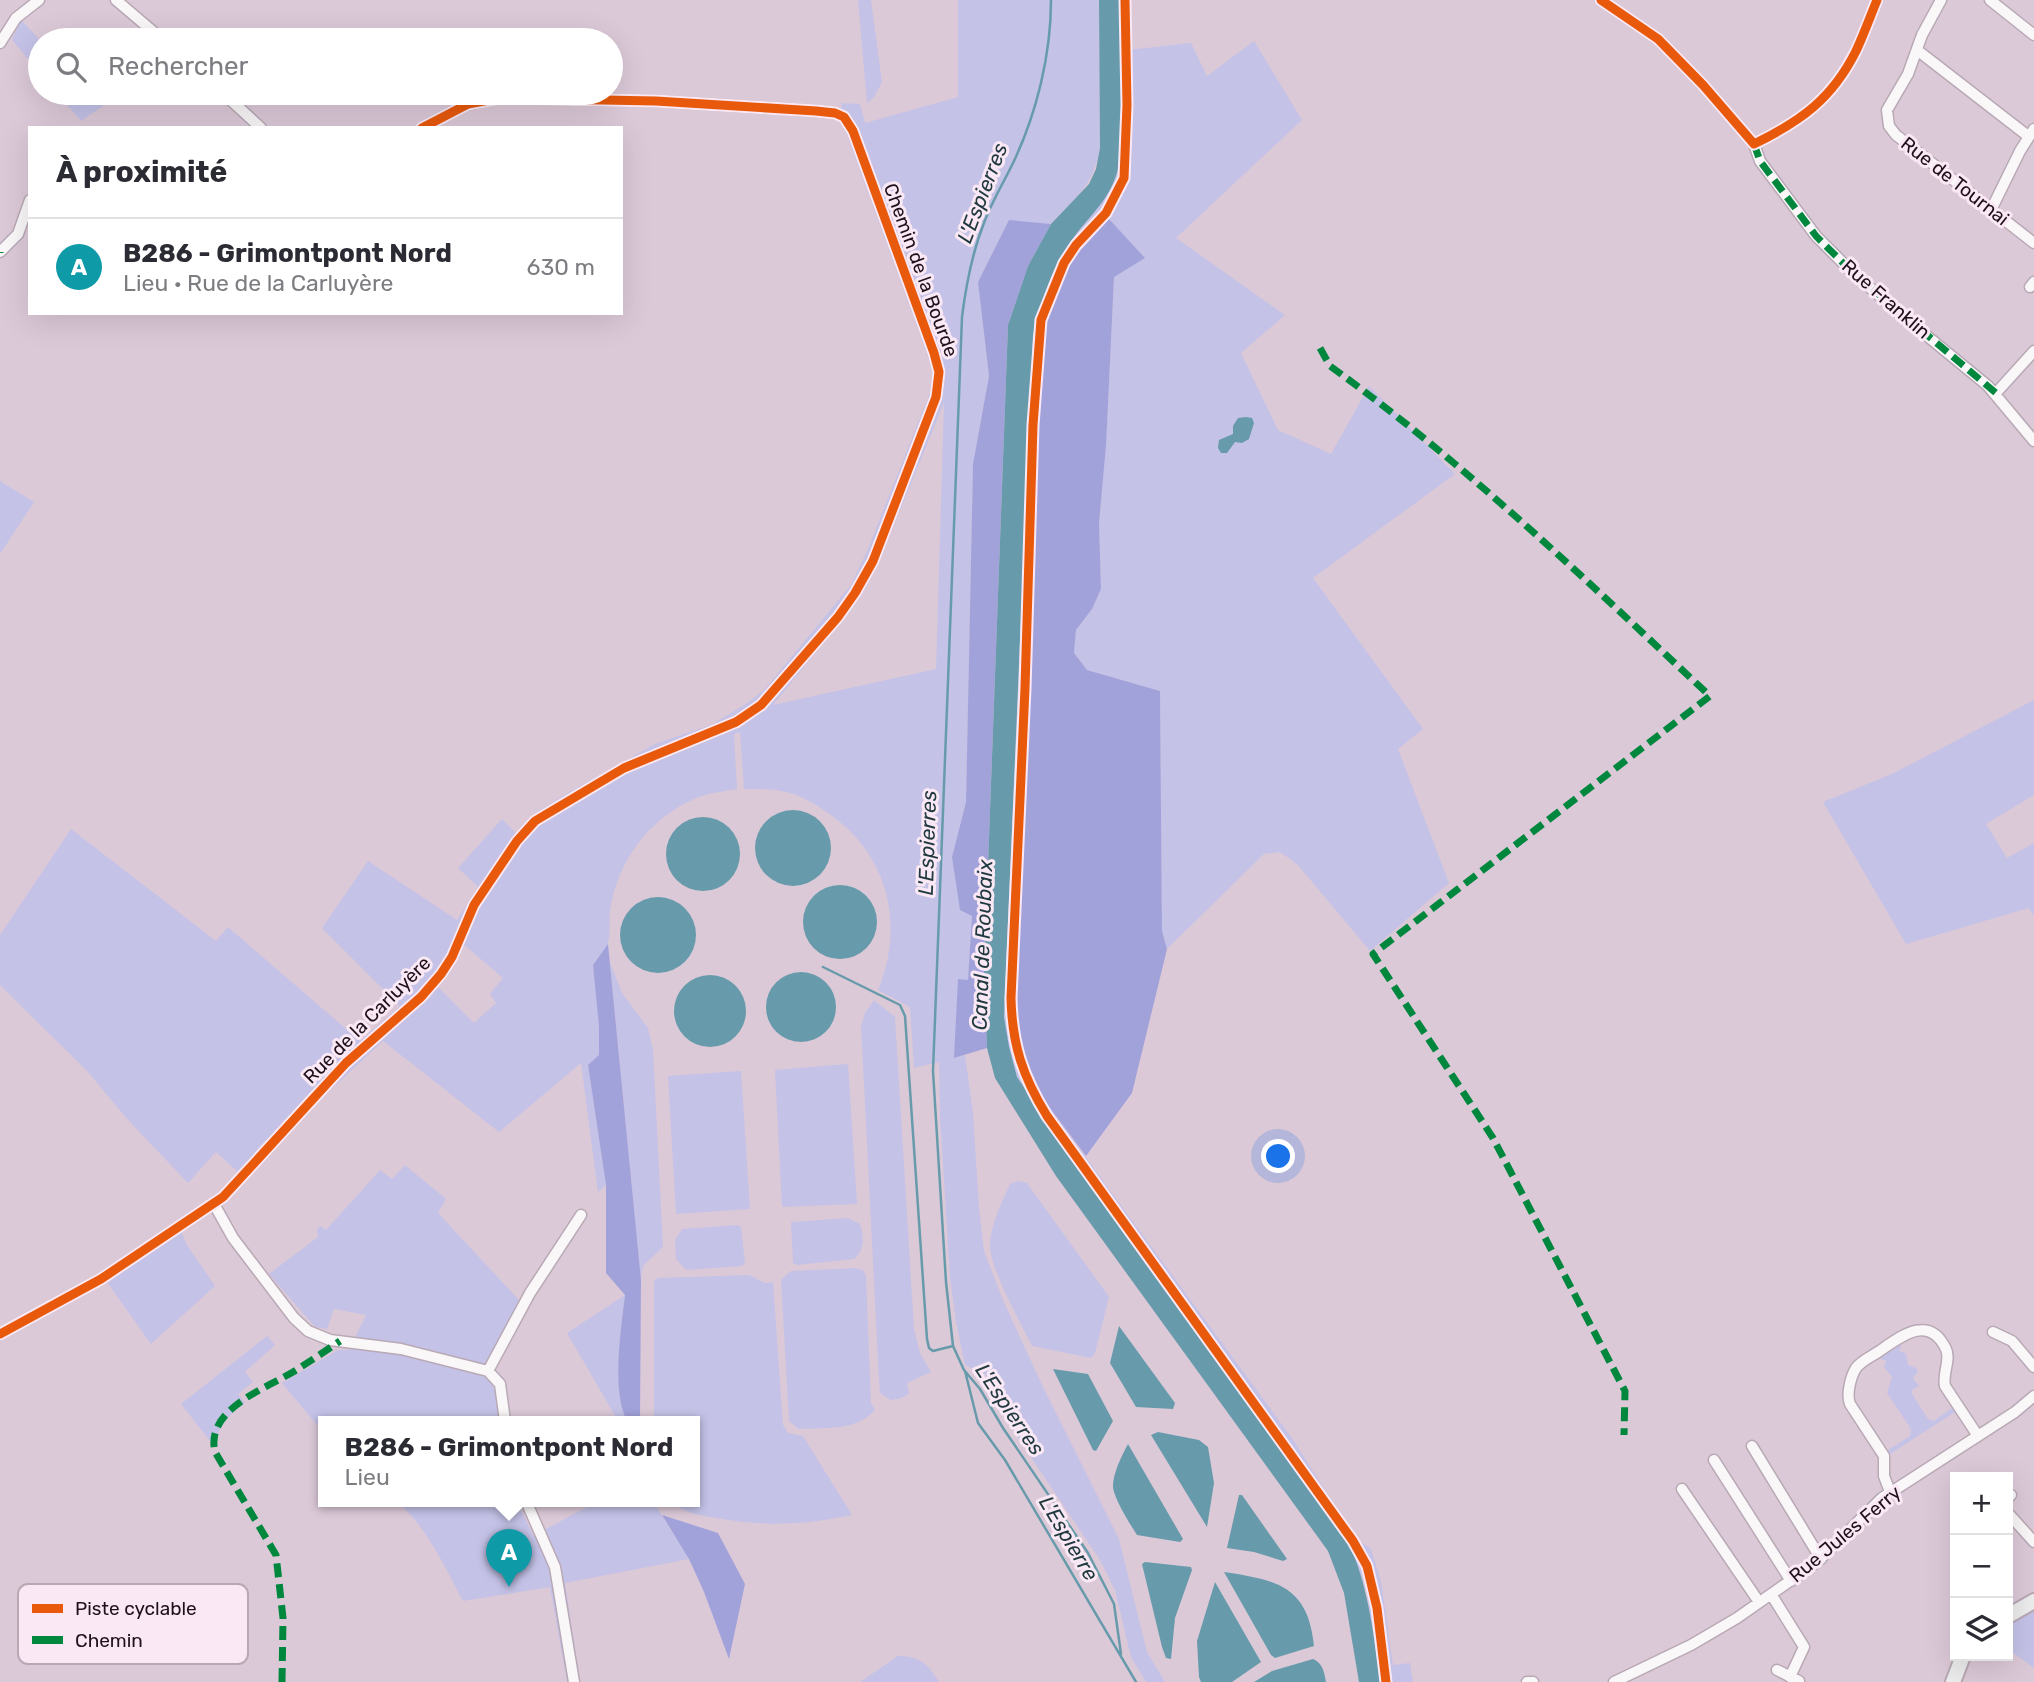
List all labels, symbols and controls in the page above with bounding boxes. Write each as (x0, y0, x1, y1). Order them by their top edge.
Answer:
search box (28, 28, 623, 105)
icon: search (52, 48, 90, 86)
text: Rechercher (108, 51, 248, 82)
street label: Rue de Tournai (1896, 132, 2014, 230)
water label: L'Espierres (952, 139, 1013, 247)
text: À proximité (56, 154, 227, 190)
street label: Chemin de la Bourde (879, 180, 963, 360)
text: B286 - Grimontpont Nord (123, 238, 452, 269)
text: A (71, 253, 87, 281)
text: 630 m (527, 253, 595, 281)
street label: Rue Franklin (1837, 254, 1935, 344)
text: Lieu · Rue de la Carluyère (123, 269, 393, 297)
water label: L'Espierres (913, 790, 941, 896)
water label: Canal de Roubaix (967, 859, 997, 1031)
street label: Rue de la Carluyère (299, 952, 435, 1088)
your location (1261, 1139, 1295, 1173)
water label: L'Espierres (970, 1358, 1050, 1460)
popup (318, 1416, 700, 1507)
text: B286 - Grimontpont Nord (345, 1432, 673, 1463)
text: Lieu (345, 1463, 390, 1491)
map controls (1950, 1472, 2013, 1661)
button: + (1950, 1472, 2013, 1535)
street label: Rue Jules Ferry (1785, 1481, 1905, 1587)
water label: L'Espierre (1034, 1491, 1104, 1585)
pin: A (486, 1529, 532, 1587)
button: − (1950, 1535, 2013, 1598)
legend (18, 1584, 248, 1664)
text: Piste cyclable (75, 1597, 197, 1620)
button: layers (1950, 1598, 2013, 1661)
text: Chemin (75, 1629, 143, 1652)

